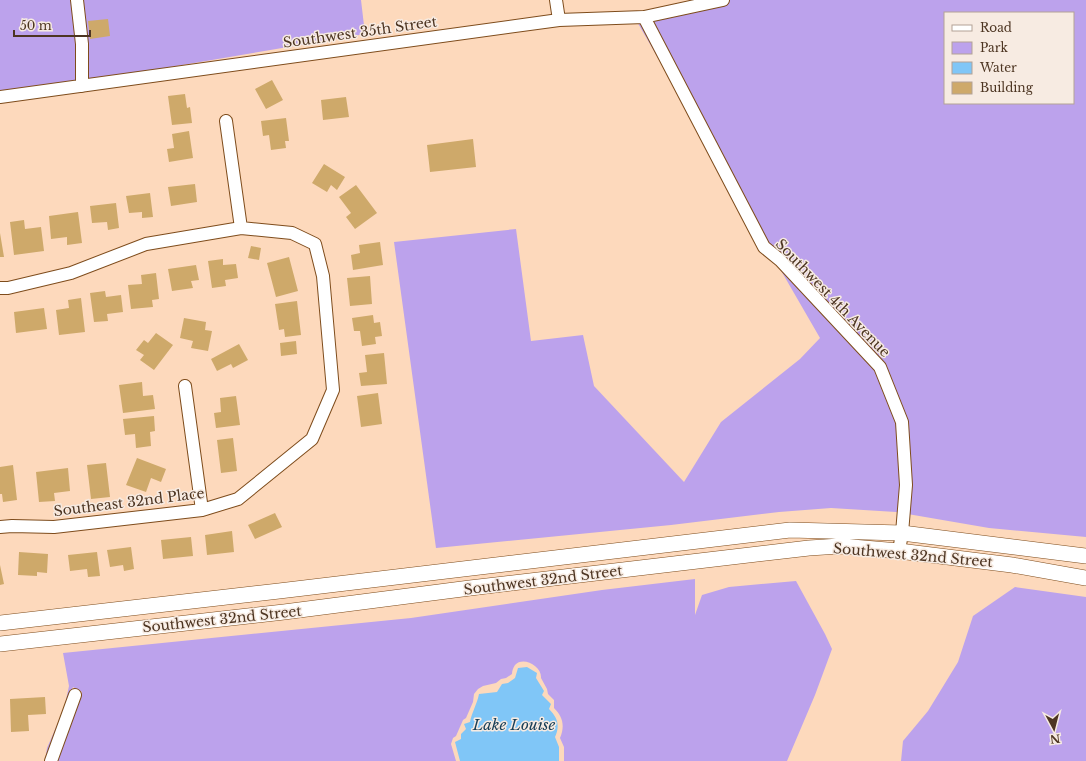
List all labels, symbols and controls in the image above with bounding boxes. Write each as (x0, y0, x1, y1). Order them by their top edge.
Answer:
scale bar (14, 12, 90, 38)
street label: Southwest 35th Street (282, 12, 439, 52)
legend (944, 12, 1074, 104)
text: 50 m (20, 18, 52, 33)
text: Road (980, 20, 1012, 35)
text: Park (980, 40, 1008, 55)
text: Water (979, 60, 1017, 75)
text: Building (980, 80, 1034, 95)
street label: Southwest 4th Avenue (772, 235, 894, 361)
street label: Southeast 32nd Place (53, 484, 205, 520)
street label: Southwest 32nd Street (832, 539, 994, 571)
street label: Southwest 32nd Street (462, 561, 624, 599)
street label: Southwest 32nd Street (141, 602, 303, 636)
north arrow (1034, 709, 1074, 749)
water label: Lake Louise (472, 715, 556, 734)
text: N (1049, 731, 1061, 747)

